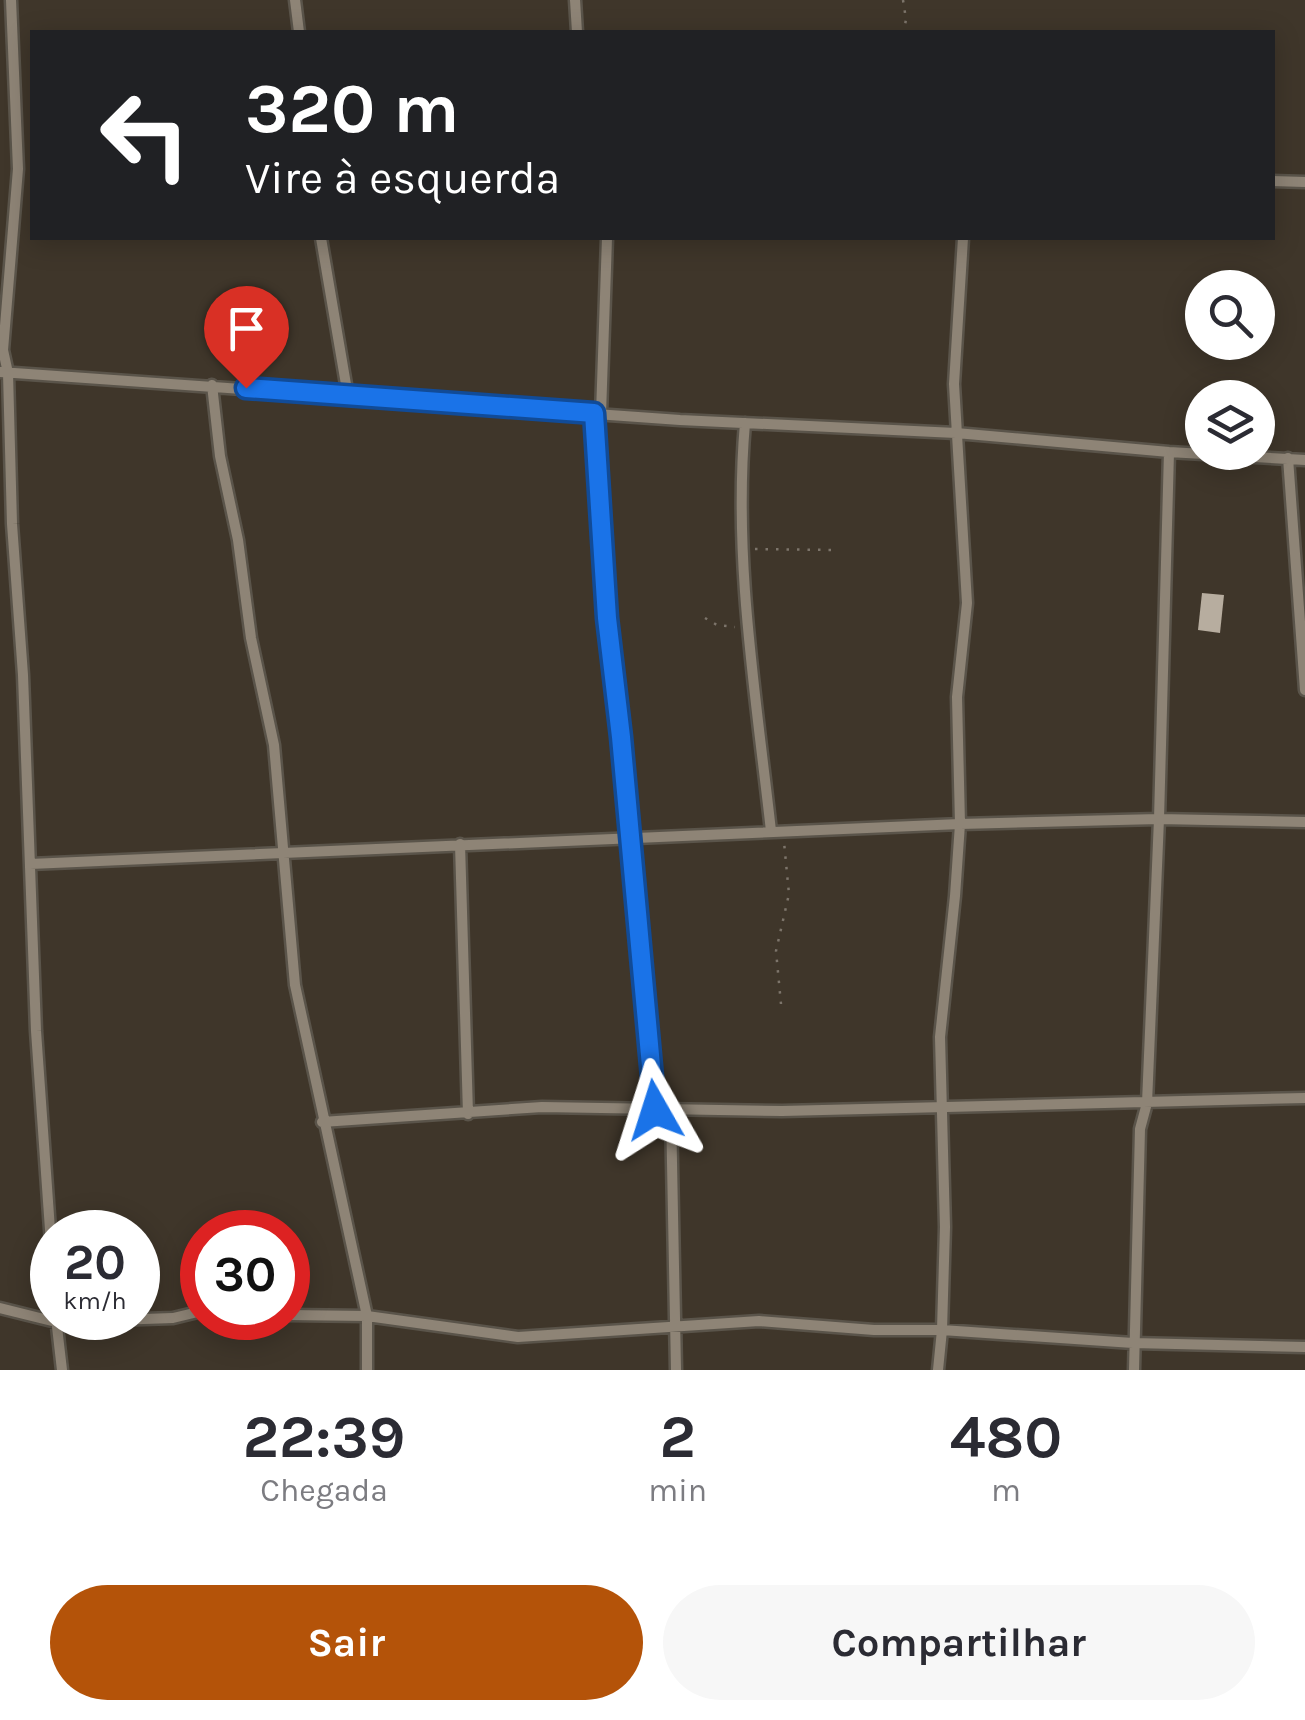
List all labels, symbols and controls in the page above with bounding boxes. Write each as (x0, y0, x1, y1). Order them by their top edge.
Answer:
text: 320 m (245, 68, 459, 150)
icon: left (80, 70, 210, 200)
text: Vire à esquerda (245, 152, 560, 204)
map controls (1185, 270, 1275, 470)
button: search (1185, 270, 1275, 360)
pin (204, 286, 289, 389)
icon: arrive (219, 301, 274, 356)
button: layers (1185, 380, 1275, 470)
position arrow (603, 1058, 707, 1162)
speed limit sign: 30 (180, 1210, 310, 1340)
text: 20 (64, 1233, 126, 1292)
text: km/h (63, 1286, 127, 1315)
text: 22:39 (243, 1402, 405, 1472)
text: 2 (659, 1402, 696, 1472)
text: 480 (950, 1402, 1062, 1472)
text: Chegada (260, 1472, 388, 1509)
text: min (648, 1472, 707, 1509)
text: m (991, 1472, 1021, 1509)
button: Sair (50, 1585, 643, 1700)
button: Compartilhar (663, 1585, 1255, 1700)

